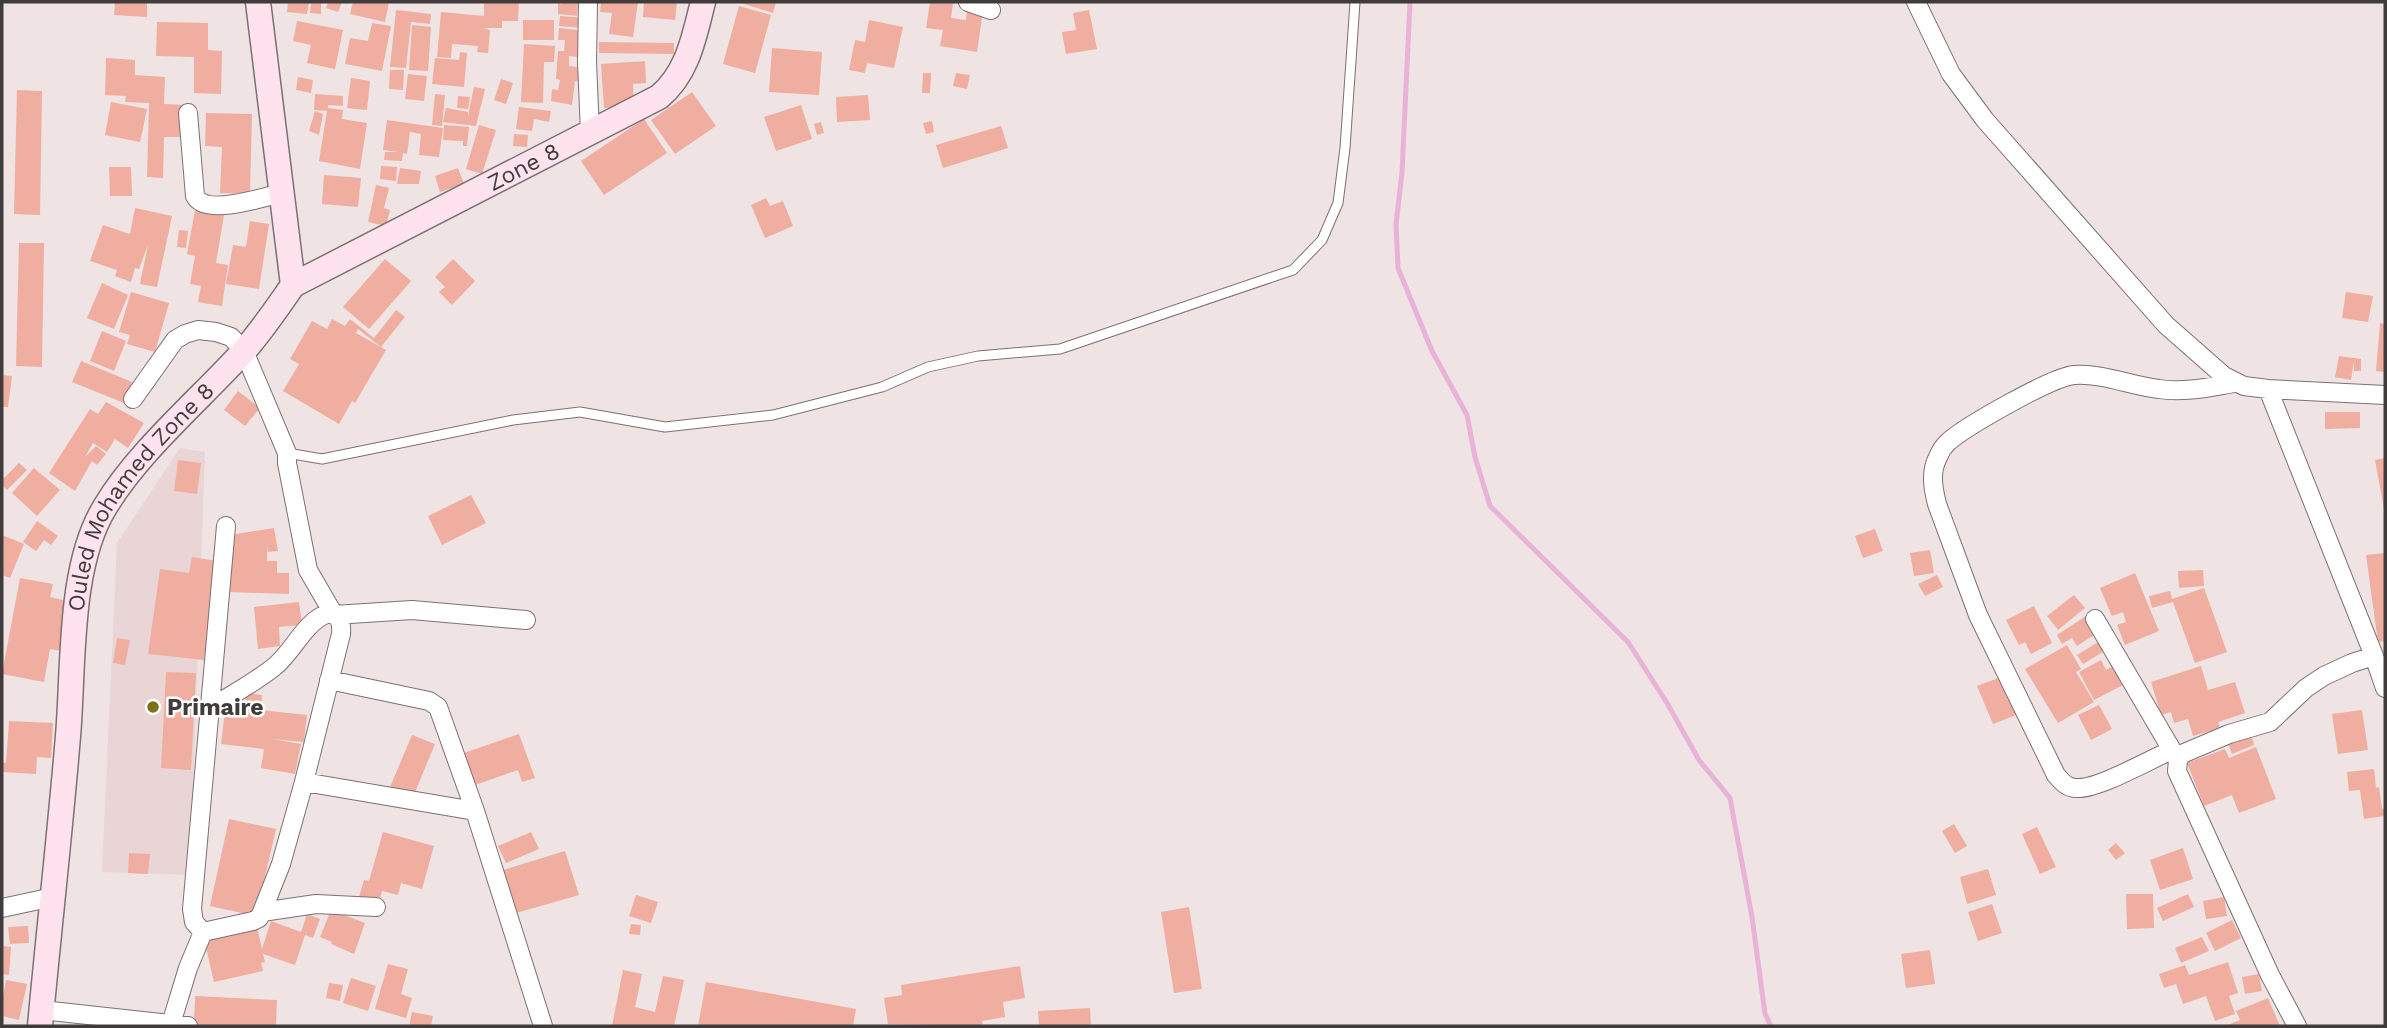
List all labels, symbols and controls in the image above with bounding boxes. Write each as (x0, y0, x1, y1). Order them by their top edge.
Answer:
street label: Zone 8 (483, 137, 564, 197)
street label: Ouled Mohamed Zone 8 (63, 377, 220, 613)
place label: Primaire (167, 694, 264, 721)
marker: Primaire (145, 699, 161, 715)

